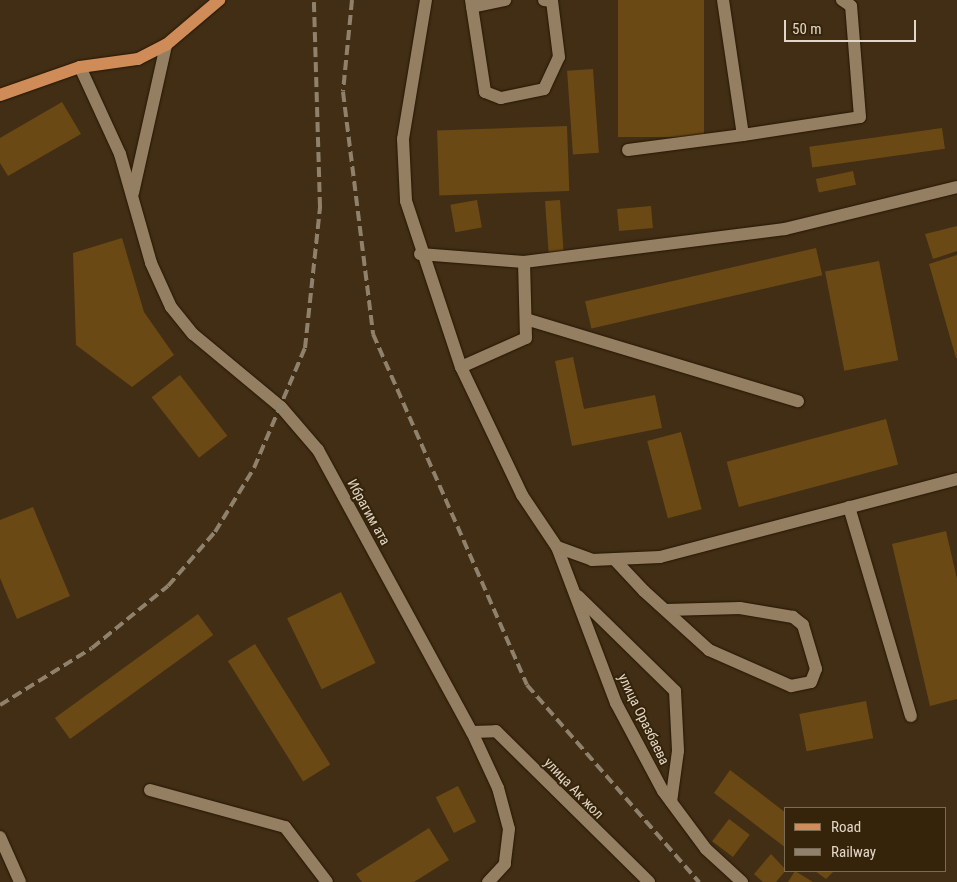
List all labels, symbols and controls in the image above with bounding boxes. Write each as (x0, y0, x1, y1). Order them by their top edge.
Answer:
scale bar (787, 10, 920, 42)
text: 50 m (792, 20, 822, 38)
street label: Ибрагим ата (344, 476, 394, 548)
street label: улица Оразбаева (615, 671, 673, 767)
street label: улица Ак жол (541, 754, 607, 822)
legend (784, 807, 947, 872)
text: Road (831, 818, 861, 836)
text: Railway (831, 843, 876, 861)

